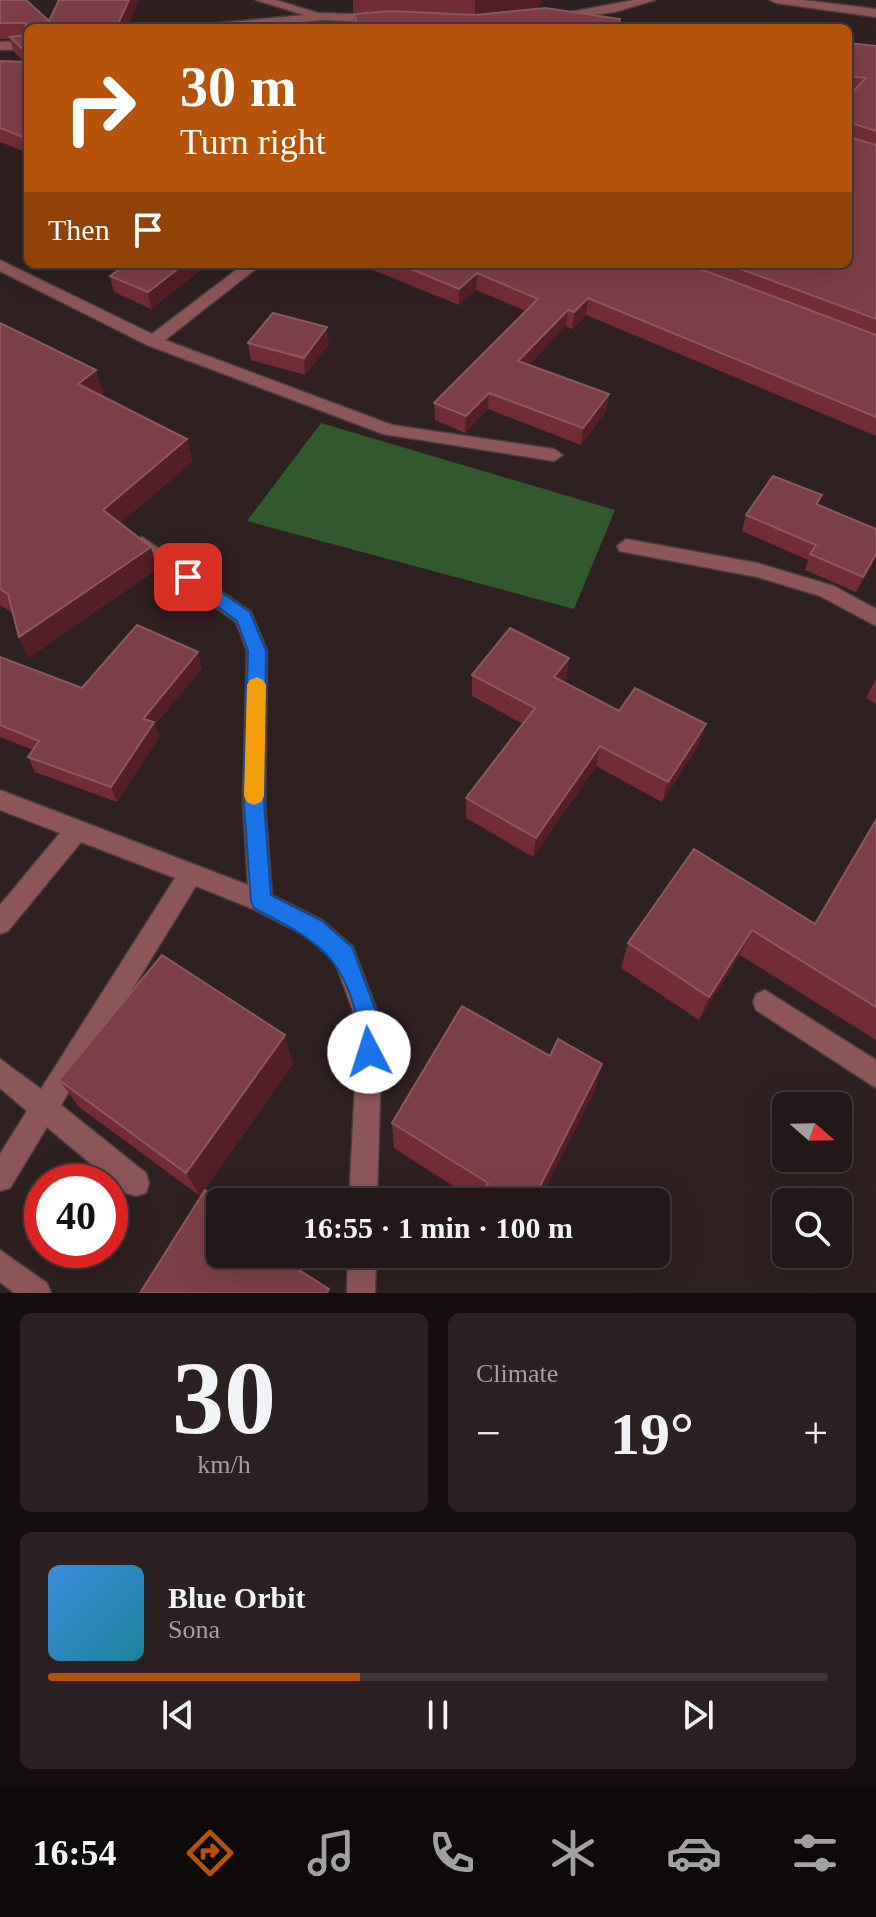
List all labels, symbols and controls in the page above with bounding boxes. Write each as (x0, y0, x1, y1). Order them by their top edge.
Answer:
icon: right (48, 56, 152, 160)
text: 30 m (180, 56, 297, 118)
text: Turn right (180, 122, 326, 162)
icon: arrive (126, 208, 170, 252)
text: Then (48, 213, 110, 246)
pin (154, 543, 222, 611)
icon: arrive (166, 555, 210, 599)
position arrow (327, 1010, 411, 1094)
north arrow (772, 1092, 852, 1172)
map controls (772, 1092, 852, 1268)
speed limit sign: 40 (24, 1164, 128, 1268)
button: search (772, 1188, 852, 1268)
text: 16:55 · 1 min · 100 m (303, 1211, 573, 1244)
text: 30 (172, 1340, 276, 1455)
text: Climate (476, 1359, 558, 1388)
text: 19° (610, 1401, 694, 1467)
text: − (476, 1409, 501, 1458)
text: + (803, 1409, 828, 1458)
text: km/h (197, 1450, 251, 1479)
text: Blue Orbit (168, 1581, 306, 1614)
text: Sona (168, 1615, 220, 1644)
icon: previous (156, 1693, 200, 1737)
icon: pause (416, 1693, 460, 1737)
icon: next (676, 1693, 720, 1737)
icon: directions (182, 1825, 238, 1881)
icon: music (303, 1825, 359, 1881)
icon: phone (424, 1825, 480, 1881)
icon: climate (545, 1825, 601, 1881)
icon: car (666, 1825, 722, 1881)
icon: filters (787, 1825, 843, 1881)
text: 16:54 (33, 1833, 117, 1873)

